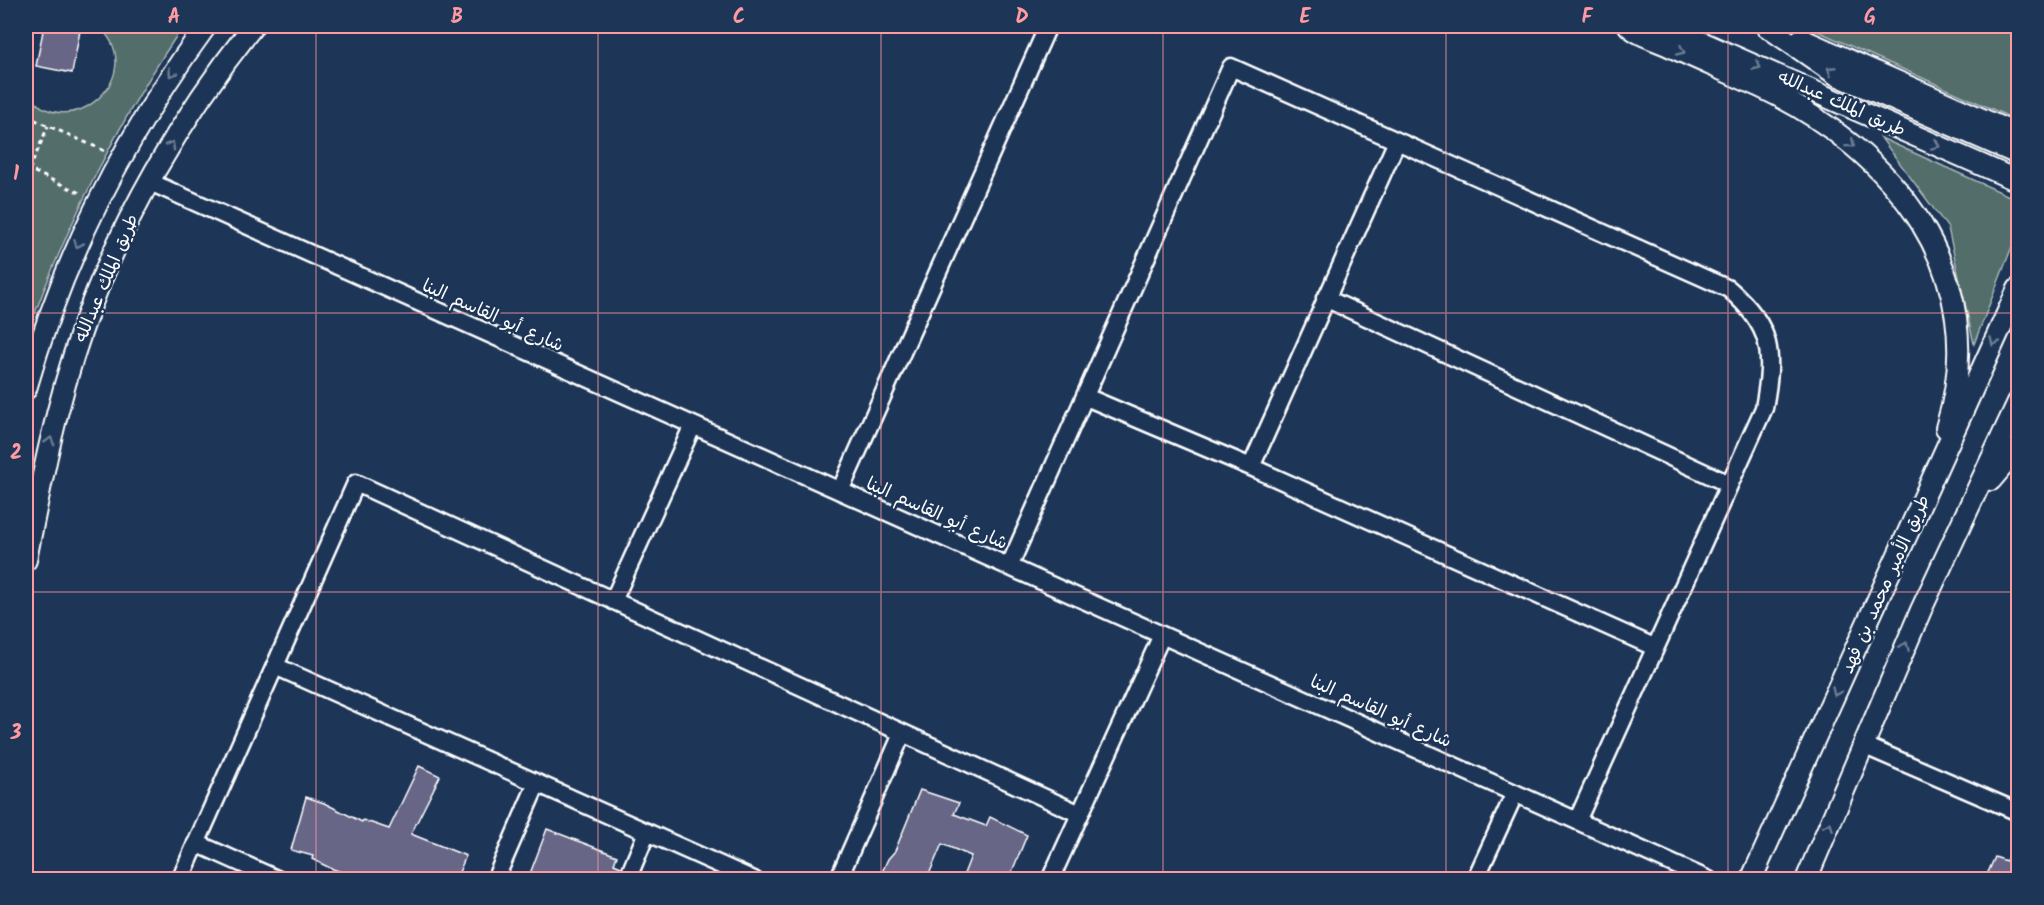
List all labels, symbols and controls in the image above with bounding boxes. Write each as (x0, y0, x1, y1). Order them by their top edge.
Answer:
text: A (168, 2, 180, 34)
text: B (451, 2, 463, 34)
text: C (733, 2, 745, 34)
text: D (1015, 2, 1029, 34)
text: E (1299, 2, 1311, 34)
text: F (1582, 2, 1594, 34)
text: G (1864, 2, 1876, 34)
one-way arrow (1674, 44, 1685, 56)
one-way arrow (1751, 59, 1762, 71)
street label: طريق الملك عبدالله (1773, 63, 1910, 146)
one-way arrow (1827, 66, 1837, 78)
one-way arrow (168, 67, 179, 78)
one-way arrow (1844, 136, 1855, 147)
one-way arrow (1929, 137, 1940, 149)
one-way arrow (164, 141, 175, 151)
text: 1 (13, 159, 19, 191)
street label: طريق الملك عبدالله (67, 210, 148, 347)
one-way arrow (73, 237, 85, 248)
street label: شارع أبو القاسم البنا (417, 272, 568, 361)
one-way arrow (1990, 336, 2002, 347)
one-way arrow (43, 436, 56, 446)
text: 2 (10, 438, 22, 470)
street label: شارع أبو القاسم البنا (861, 470, 1012, 559)
street label: طريق الأمير محمد بن فهد (1834, 491, 1939, 679)
one-way arrow (1898, 642, 1910, 653)
street label: شارع أبو القاسم البنا (1305, 668, 1456, 757)
one-way arrow (1831, 685, 1843, 696)
text: 3 (10, 718, 22, 750)
one-way arrow (1822, 821, 1834, 832)

